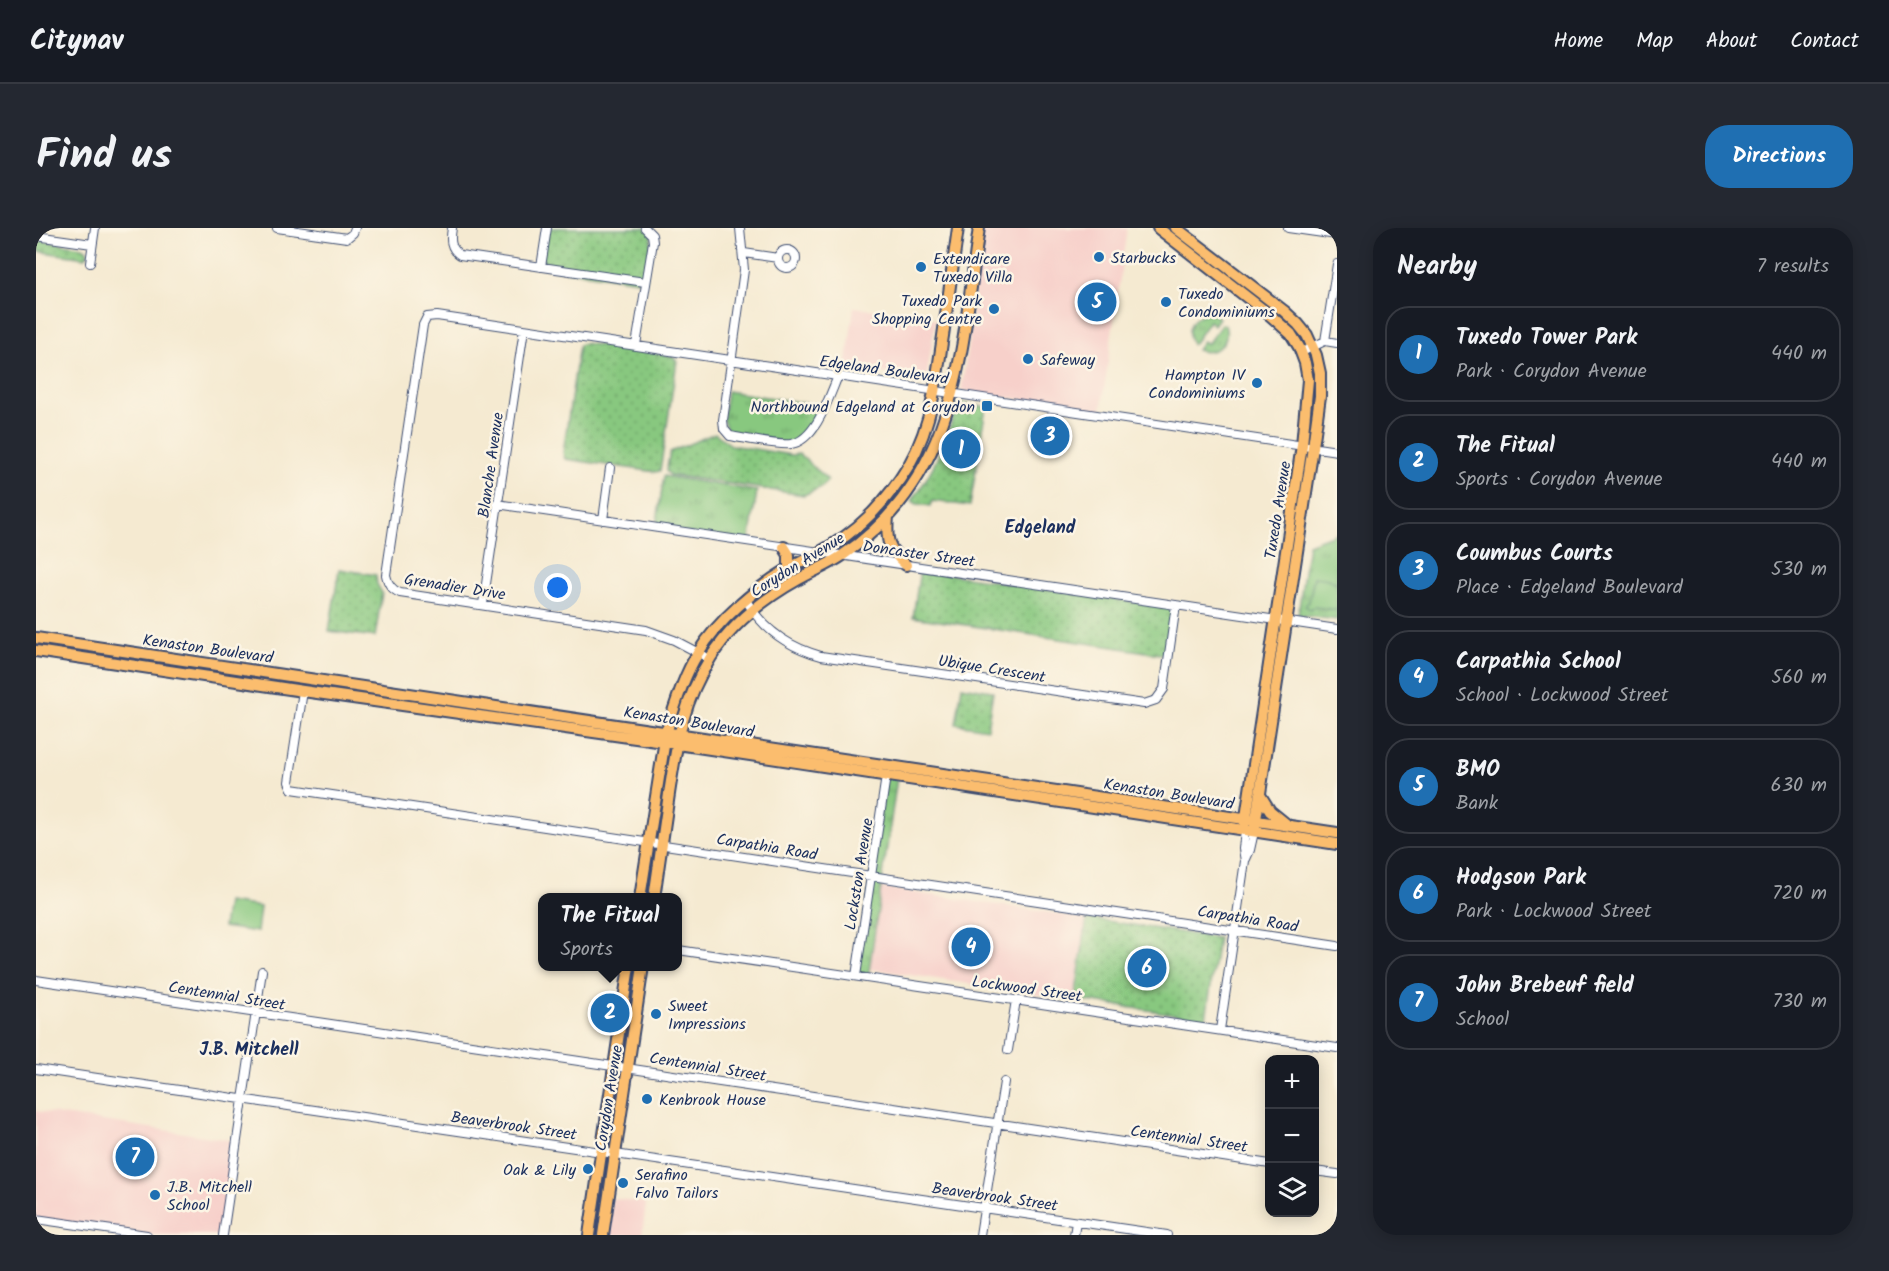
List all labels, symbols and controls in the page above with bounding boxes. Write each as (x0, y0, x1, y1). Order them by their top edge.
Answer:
text: Citynav (30, 19, 123, 64)
text: Home (1554, 25, 1603, 58)
text: Map (1636, 25, 1673, 58)
text: About (1706, 25, 1757, 58)
text: Contact (1790, 25, 1859, 58)
text: Find us (36, 123, 172, 190)
button: Directions (1705, 125, 1853, 188)
place label: Starbucks (1111, 246, 1176, 271)
text: Nearby (1397, 246, 1477, 288)
place label: Extendicare Tuxedo Villa (933, 247, 1013, 290)
marker: Starbucks (1092, 250, 1106, 264)
text: 7 results (1757, 251, 1829, 283)
marker: Extendicare Tuxedo Villa (914, 260, 928, 274)
pin: 5 (1078, 280, 1116, 325)
place label: Tuxedo Condominiums (1178, 282, 1275, 325)
place label: Tuxedo Park Shopping Centre (872, 289, 982, 332)
marker: Tuxedo Condominiums (1159, 295, 1173, 309)
marker: Tuxedo Park Shopping Centre (987, 302, 1001, 316)
text: Tuxedo Tower Park (1456, 321, 1637, 356)
text: 1 (1415, 338, 1422, 370)
text: 440 m (1771, 338, 1827, 370)
place label: Safeway (1040, 348, 1095, 373)
street label: Edgeland Boulevard (818, 349, 951, 392)
marker: Safeway (1021, 352, 1035, 366)
text: Park · Corydon Avenue (1456, 356, 1647, 388)
place label: Hampton IV Condominiums (1148, 363, 1246, 406)
marker: Hampton IV Condominiums (1250, 376, 1264, 390)
place label: Northbound Edgeland at Corydon (751, 395, 975, 420)
marker: Northbound Edgeland at Corydon (980, 399, 994, 413)
street label: Blanche Avenue (472, 411, 511, 520)
pin: 3 (1030, 414, 1070, 458)
pin: 1 (942, 426, 980, 472)
text: The Fitual (1456, 429, 1555, 464)
text: 2 (1413, 446, 1424, 478)
text: 440 m (1771, 446, 1827, 478)
street label: Tuxedo Avenue (1258, 459, 1299, 561)
text: Sports · Corydon Avenue (1456, 464, 1663, 496)
district label: Edgeland (1005, 514, 1076, 543)
street label: Corydon Avenue (746, 526, 850, 604)
street label: Doncaster Street (861, 534, 977, 575)
text: Coumbus Courts (1456, 537, 1613, 572)
text: 3 (1413, 554, 1424, 586)
text: 530 m (1771, 554, 1827, 586)
street label: Grenadier Drive (402, 567, 507, 608)
text: Place · Edgeland Boulevard (1456, 572, 1683, 604)
your location (543, 573, 572, 602)
street label: Kenaston Boulevard (141, 628, 276, 671)
text: Carpathia School (1456, 645, 1621, 680)
street label: Ubique Crescent (936, 649, 1048, 690)
text: 4 (1413, 662, 1424, 694)
text: 560 m (1771, 662, 1827, 694)
text: School · Lockwood Street (1456, 680, 1669, 712)
street label: Kenaston Boulevard (622, 700, 757, 745)
text: BMO (1456, 753, 1500, 788)
text: 5 (1413, 770, 1424, 802)
text: 630 m (1771, 770, 1827, 802)
street label: Kenaston Boulevard (1102, 772, 1237, 817)
text: Bank (1456, 788, 1498, 820)
street label: Lockston Avenue (838, 817, 881, 932)
street label: Carpathia Road (714, 827, 820, 868)
text: Hodgson Park (1456, 861, 1586, 896)
text: 6 (1413, 878, 1424, 910)
text: 720 m (1772, 878, 1827, 910)
popup (538, 893, 682, 971)
text: Park · Lockwood Street (1456, 896, 1652, 928)
text: The Fitual (561, 899, 659, 934)
street label: Carpathia Road (1195, 899, 1301, 940)
pin: 4 (952, 924, 990, 970)
text: Sports (561, 934, 613, 966)
pin: 6 (1128, 946, 1166, 990)
street label: Lockwood Street (970, 969, 1084, 1010)
text: John Brebeuf field (1456, 969, 1634, 1004)
street label: Centennial Street (167, 975, 288, 1018)
text: 7 (1414, 986, 1423, 1018)
text: 730 m (1772, 986, 1827, 1018)
pin: 2 (590, 990, 630, 1036)
place label: Sweet Impressions (668, 994, 746, 1037)
text: School (1456, 1004, 1509, 1036)
marker: Sweet Impressions (649, 1007, 663, 1021)
district label: J.B. Mitchell (199, 1036, 299, 1065)
street label: Corydon Avenue (589, 1043, 630, 1153)
street label: Centennial Street (648, 1046, 769, 1089)
map controls (1265, 1055, 1319, 1217)
button: + (1265, 1055, 1319, 1109)
place label: Kenbrook House (659, 1088, 766, 1113)
marker: Kenbrook House (640, 1092, 654, 1106)
street label: Beaverbrook Street (449, 1105, 579, 1148)
button: − (1265, 1109, 1319, 1163)
street label: Centennial Street (1129, 1119, 1250, 1160)
pin: 7 (116, 1134, 154, 1180)
place label: Oak & Lily (503, 1158, 576, 1183)
marker: Oak & Lily (581, 1162, 595, 1176)
place label: Serafino Falvo Tailors (635, 1163, 719, 1206)
button: layers (1265, 1163, 1319, 1217)
place label: J.B. Mitchell School (167, 1175, 252, 1218)
marker: Serafino Falvo Tailors (616, 1176, 630, 1190)
street label: Beaverbrook Street (930, 1176, 1060, 1219)
marker: J.B. Mitchell School (148, 1188, 162, 1202)

